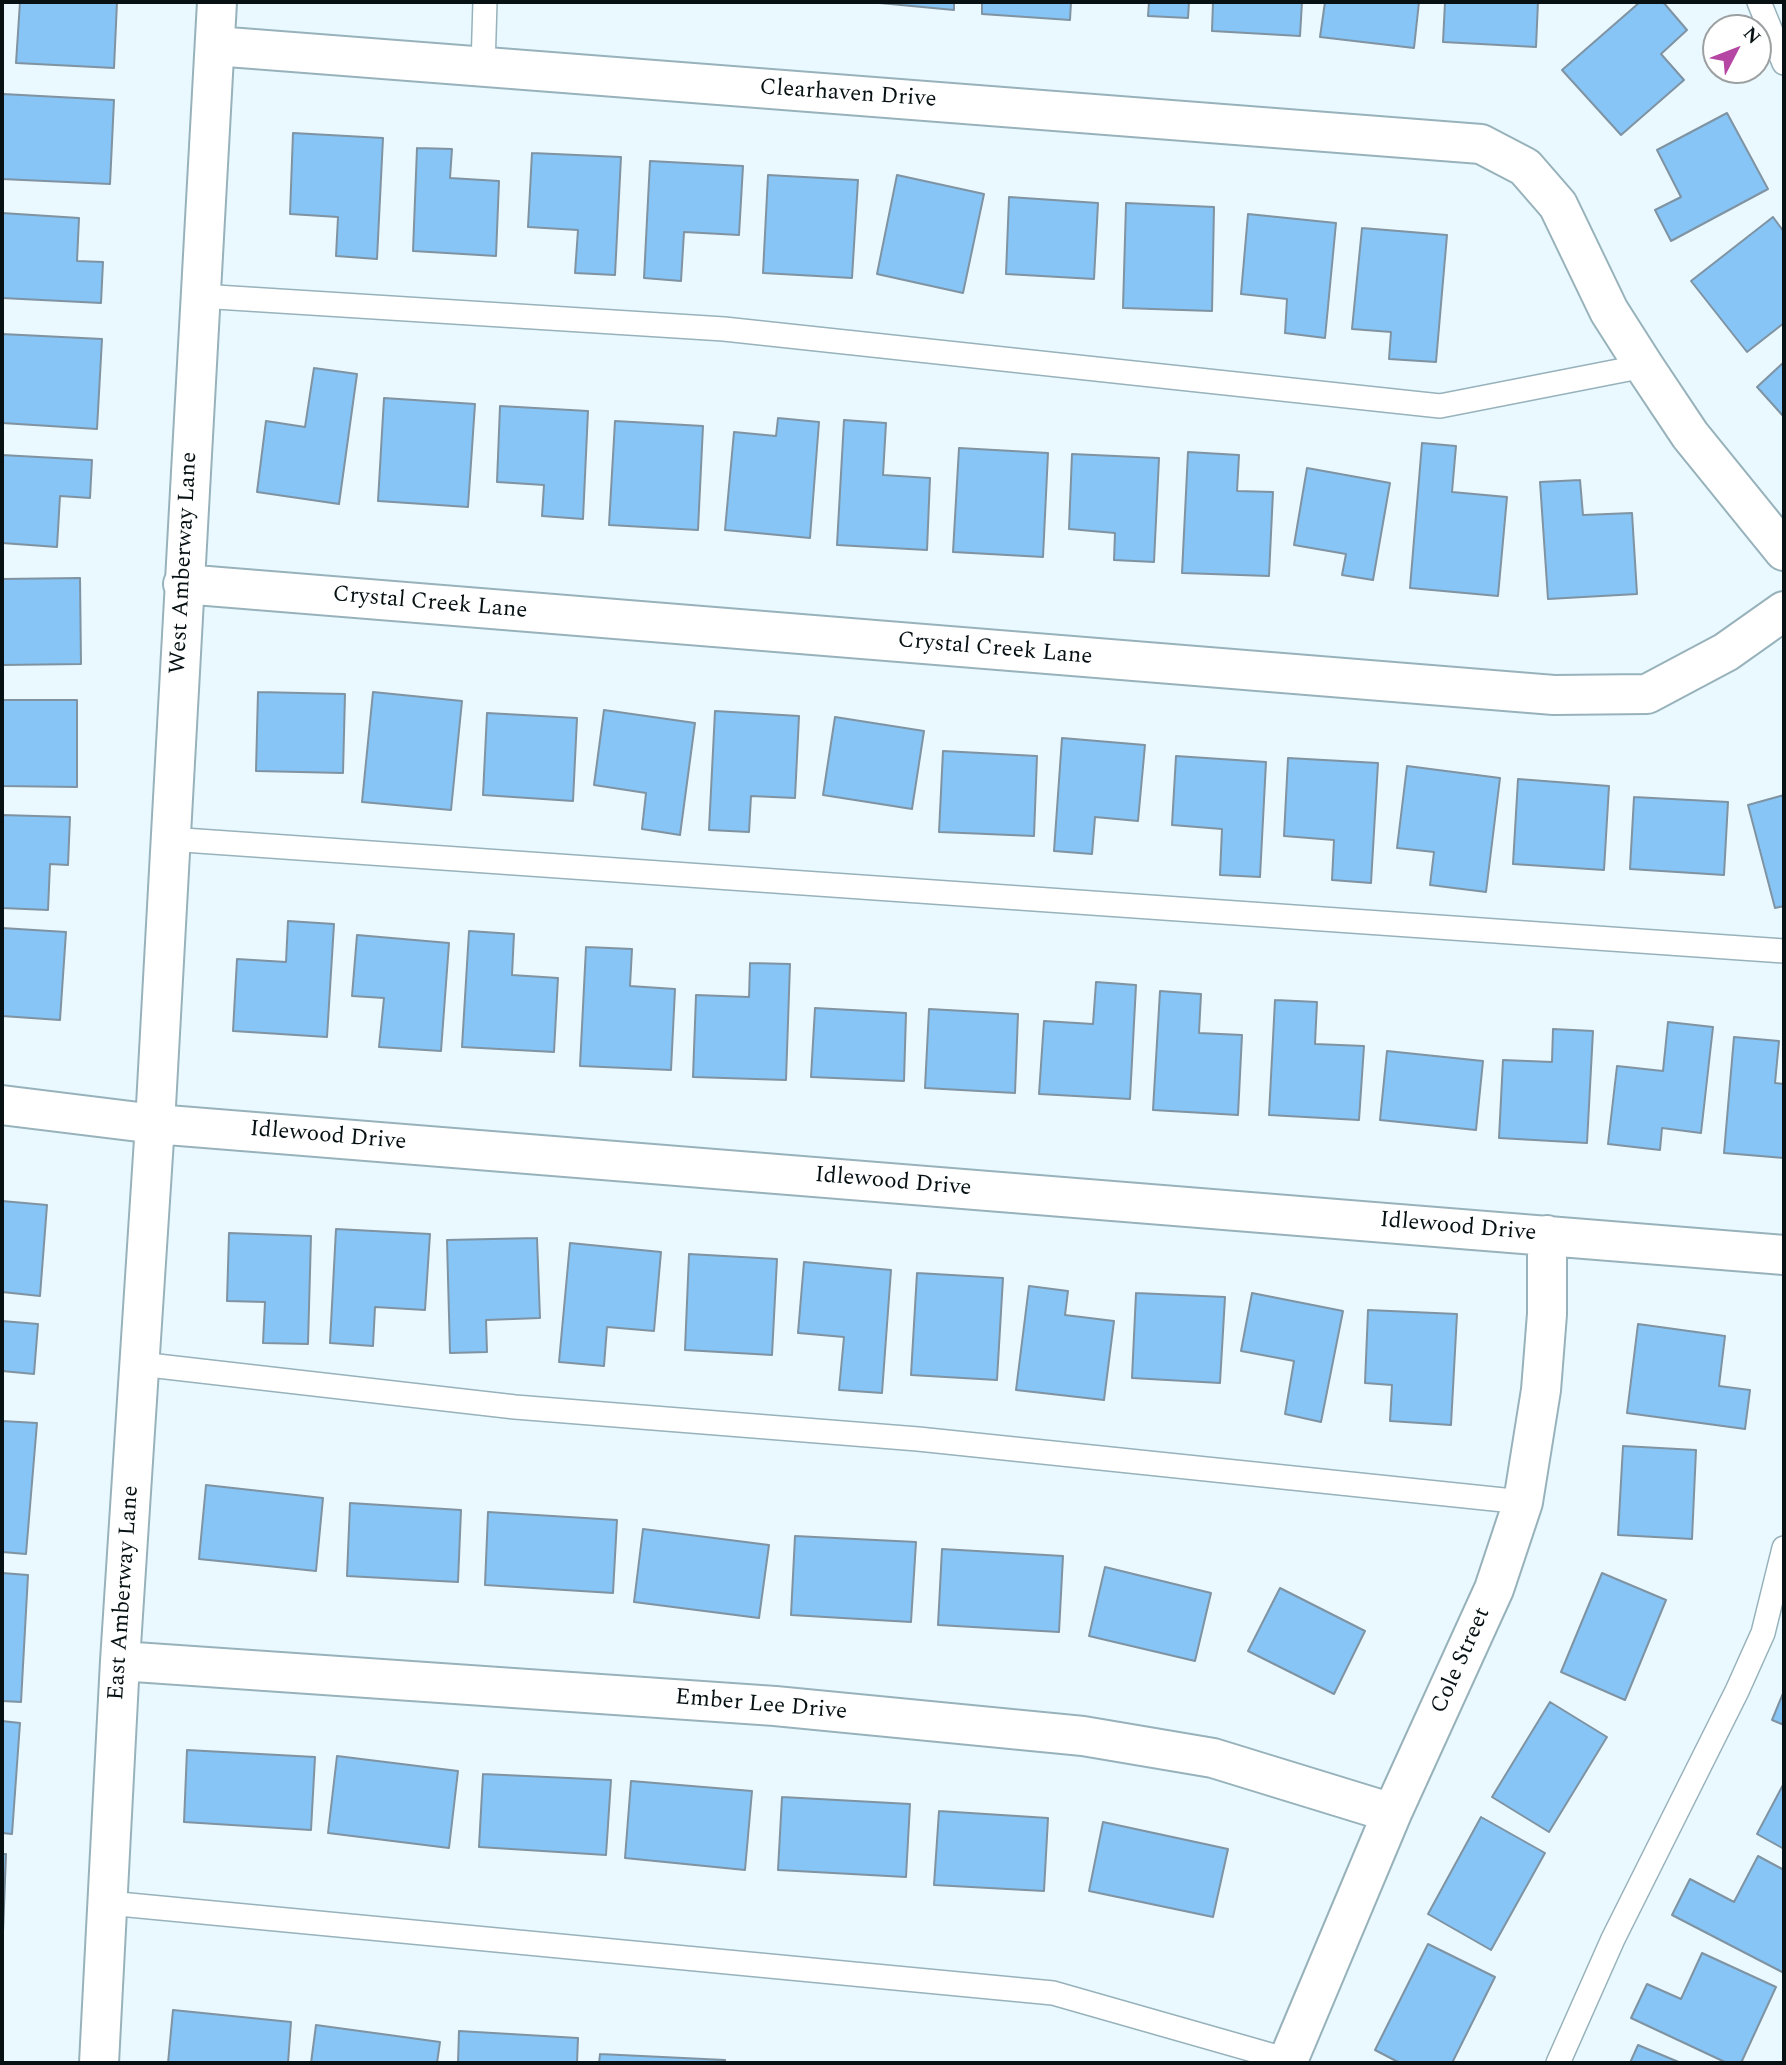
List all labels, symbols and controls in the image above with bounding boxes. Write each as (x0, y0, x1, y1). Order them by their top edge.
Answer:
north arrow (1702, 14, 1772, 84)
text: N (1736, 20, 1767, 51)
street label: Clearhaven Drive (759, 75, 937, 115)
street label: West Amberway Lane (165, 451, 205, 675)
street label: Crystal Creek Lane (331, 582, 529, 626)
street label: Crystal Creek Lane (896, 628, 1094, 672)
street label: Idlewood Drive (249, 1116, 407, 1158)
street label: Idlewood Drive (814, 1162, 972, 1204)
street label: Idlewood Drive (1379, 1207, 1537, 1249)
street label: East Amberway Lane (104, 1485, 146, 1701)
street label: Cole Street (1426, 1604, 1498, 1718)
street label: Ember Lee Drive (674, 1685, 848, 1727)

